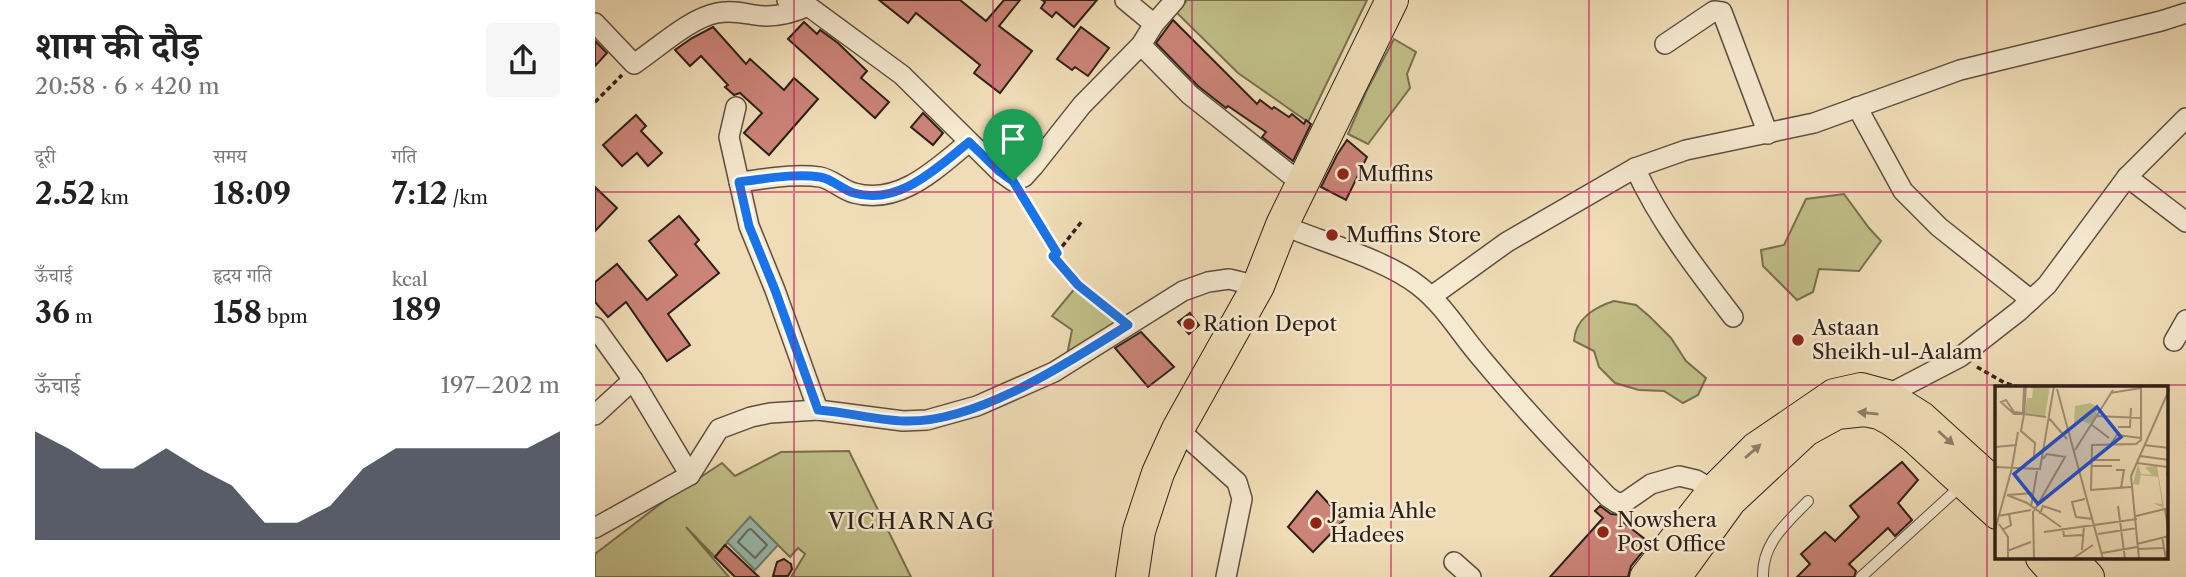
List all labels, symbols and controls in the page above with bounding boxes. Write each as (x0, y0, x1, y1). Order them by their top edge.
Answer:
text: शाम की दौड़ (35, 22, 201, 69)
button: share (486, 23, 560, 97)
text: 20:58 · 6 × 420 m (35, 72, 220, 100)
pin (983, 109, 1043, 181)
icon: arrive (994, 120, 1032, 158)
text: दूरी (35, 145, 56, 168)
text: समय (213, 145, 247, 168)
text: गति (392, 145, 417, 168)
place label: Muffins (1357, 161, 1433, 186)
marker: Muffins (1335, 166, 1351, 182)
text: 2.52 (35, 175, 95, 212)
text: 18:09 (213, 175, 291, 212)
text: 7:12 (392, 175, 447, 212)
text: km (95, 186, 129, 209)
text: /km (447, 186, 488, 209)
place label: Muffins Store (1346, 222, 1481, 247)
marker: Muffins Store (1324, 227, 1340, 243)
text: ऊँचाई (35, 264, 72, 287)
text: हृदय गति (213, 264, 272, 287)
text: kcal (392, 268, 428, 291)
text: 189 (392, 291, 442, 328)
text: 36 (35, 294, 70, 331)
text: 158 (213, 294, 262, 331)
text: m (70, 305, 93, 328)
text: bpm (262, 305, 308, 328)
place label: Ration Depot (1203, 311, 1337, 336)
place label: Astaan Sheikh-ul-Aalam (1811, 315, 1983, 364)
marker: Ration Depot (1181, 316, 1197, 332)
marker: Astaan Sheikh-ul-Aalam (1790, 332, 1806, 348)
text: ऊँचाई (35, 371, 80, 399)
text: 197–202 m (440, 371, 560, 399)
inset map (1995, 386, 2169, 560)
one-way arrow (1857, 408, 1879, 419)
one-way arrow (1937, 430, 1954, 446)
one-way arrow (1744, 443, 1762, 459)
place label: Jamia Ahle Hadees (1327, 498, 1436, 547)
district label: VICHARNAG (827, 507, 996, 535)
place label: Nowshera Post Office (1617, 507, 1726, 556)
marker: Jamia Ahle Hadees (1308, 515, 1324, 531)
marker: Nowshera Post Office (1595, 524, 1611, 540)

